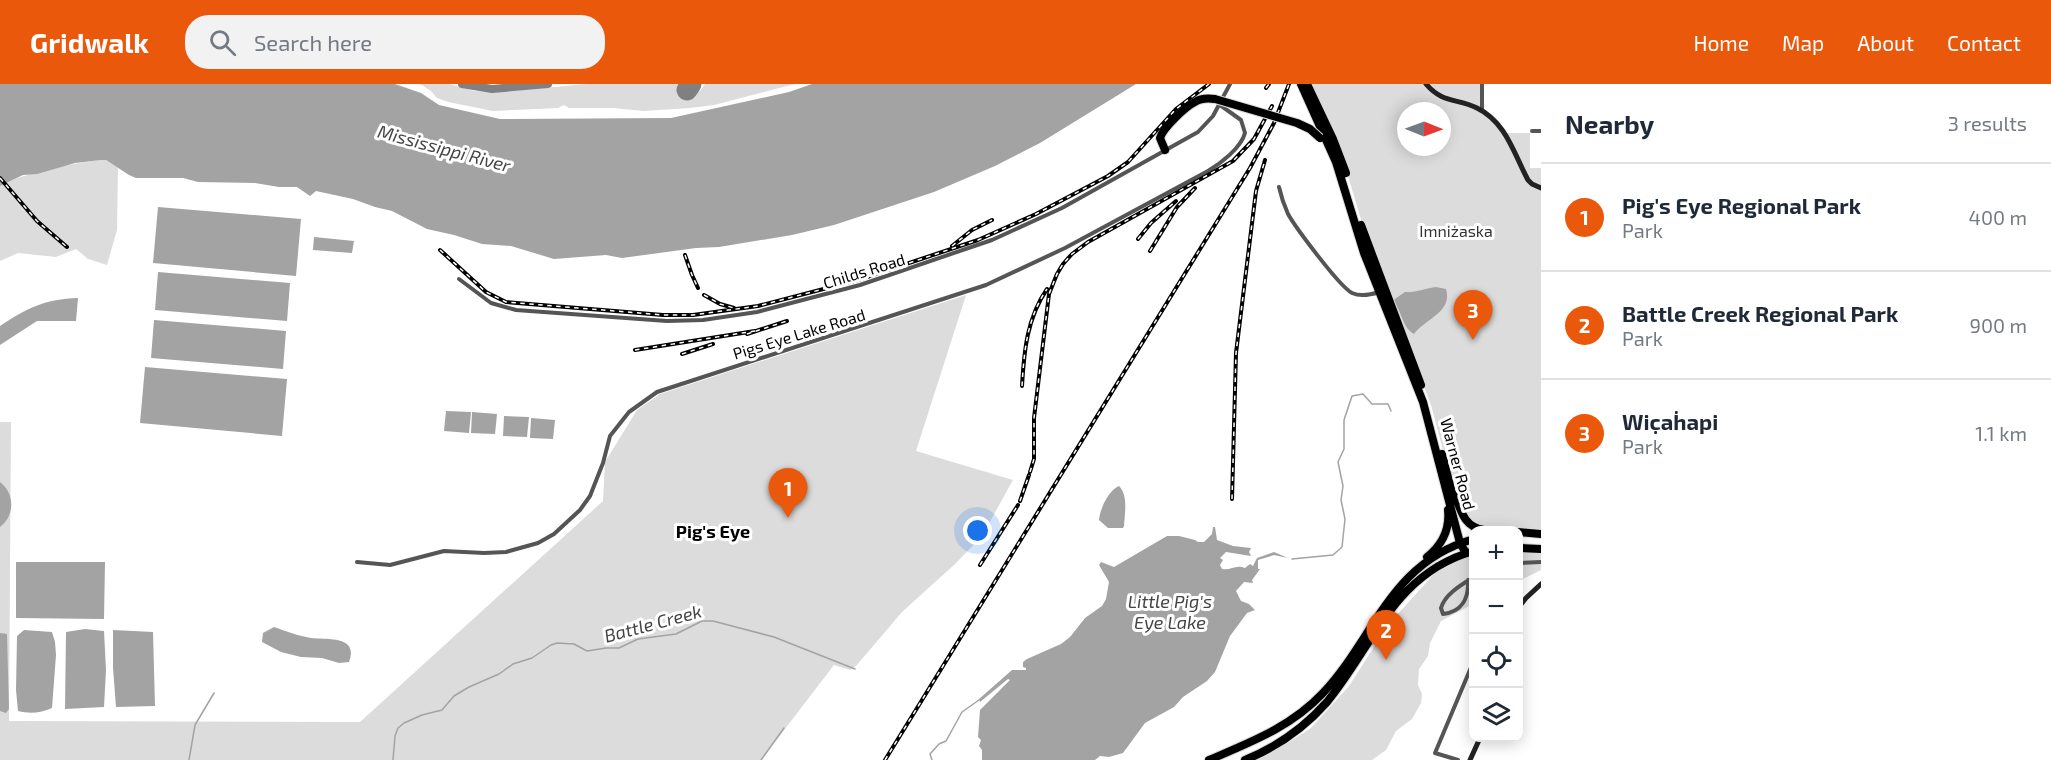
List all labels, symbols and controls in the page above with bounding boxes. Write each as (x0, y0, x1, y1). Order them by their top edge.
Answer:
search box (185, 15, 605, 69)
text: Gridwalk (30, 25, 149, 59)
icon: search (206, 26, 239, 59)
text: Search here (254, 29, 372, 55)
text: Home (1693, 30, 1749, 55)
text: Map (1782, 30, 1824, 55)
text: About (1857, 30, 1914, 55)
text: Contact (1947, 30, 2021, 55)
north arrow (1397, 102, 1451, 156)
text: Nearby (1565, 108, 1654, 139)
text: 3 results (1948, 111, 2027, 135)
water label: Mississippi River (375, 120, 514, 177)
text: Pig's Eye Regional Park (1622, 192, 1861, 218)
text: 1 (1580, 205, 1589, 229)
text: 400 m (1969, 205, 2027, 229)
text: Park (1622, 218, 1663, 242)
park label: Imniżaska (1419, 221, 1493, 240)
street label: Childs Road (821, 249, 907, 292)
pin: 3 (1454, 290, 1492, 340)
text: Battle Creek Regional Park (1622, 300, 1898, 326)
street label: Pigs Eye Lake Road (730, 304, 867, 363)
text: 2 (1579, 313, 1590, 337)
text: 900 m (1969, 313, 2027, 337)
text: Park (1622, 326, 1663, 350)
text: Wic̣aḣapi (1622, 408, 1718, 434)
street label: Warner Road (1437, 416, 1480, 512)
text: 3 (1579, 421, 1590, 445)
text: 1.1 km (1975, 421, 2027, 445)
text: Park (1622, 434, 1663, 458)
pin: 1 (768, 468, 808, 518)
your location (963, 516, 992, 545)
district label: Pig's Eye (676, 520, 750, 542)
map controls (1469, 526, 1523, 742)
button: + (1469, 526, 1523, 580)
button: − (1469, 580, 1523, 634)
water label: Little Pig's Eye Lake (1128, 590, 1212, 633)
water label: Battle Creek (602, 599, 704, 647)
pin: 2 (1366, 610, 1406, 660)
button: locate (1469, 634, 1523, 688)
button: layers (1469, 688, 1523, 742)

